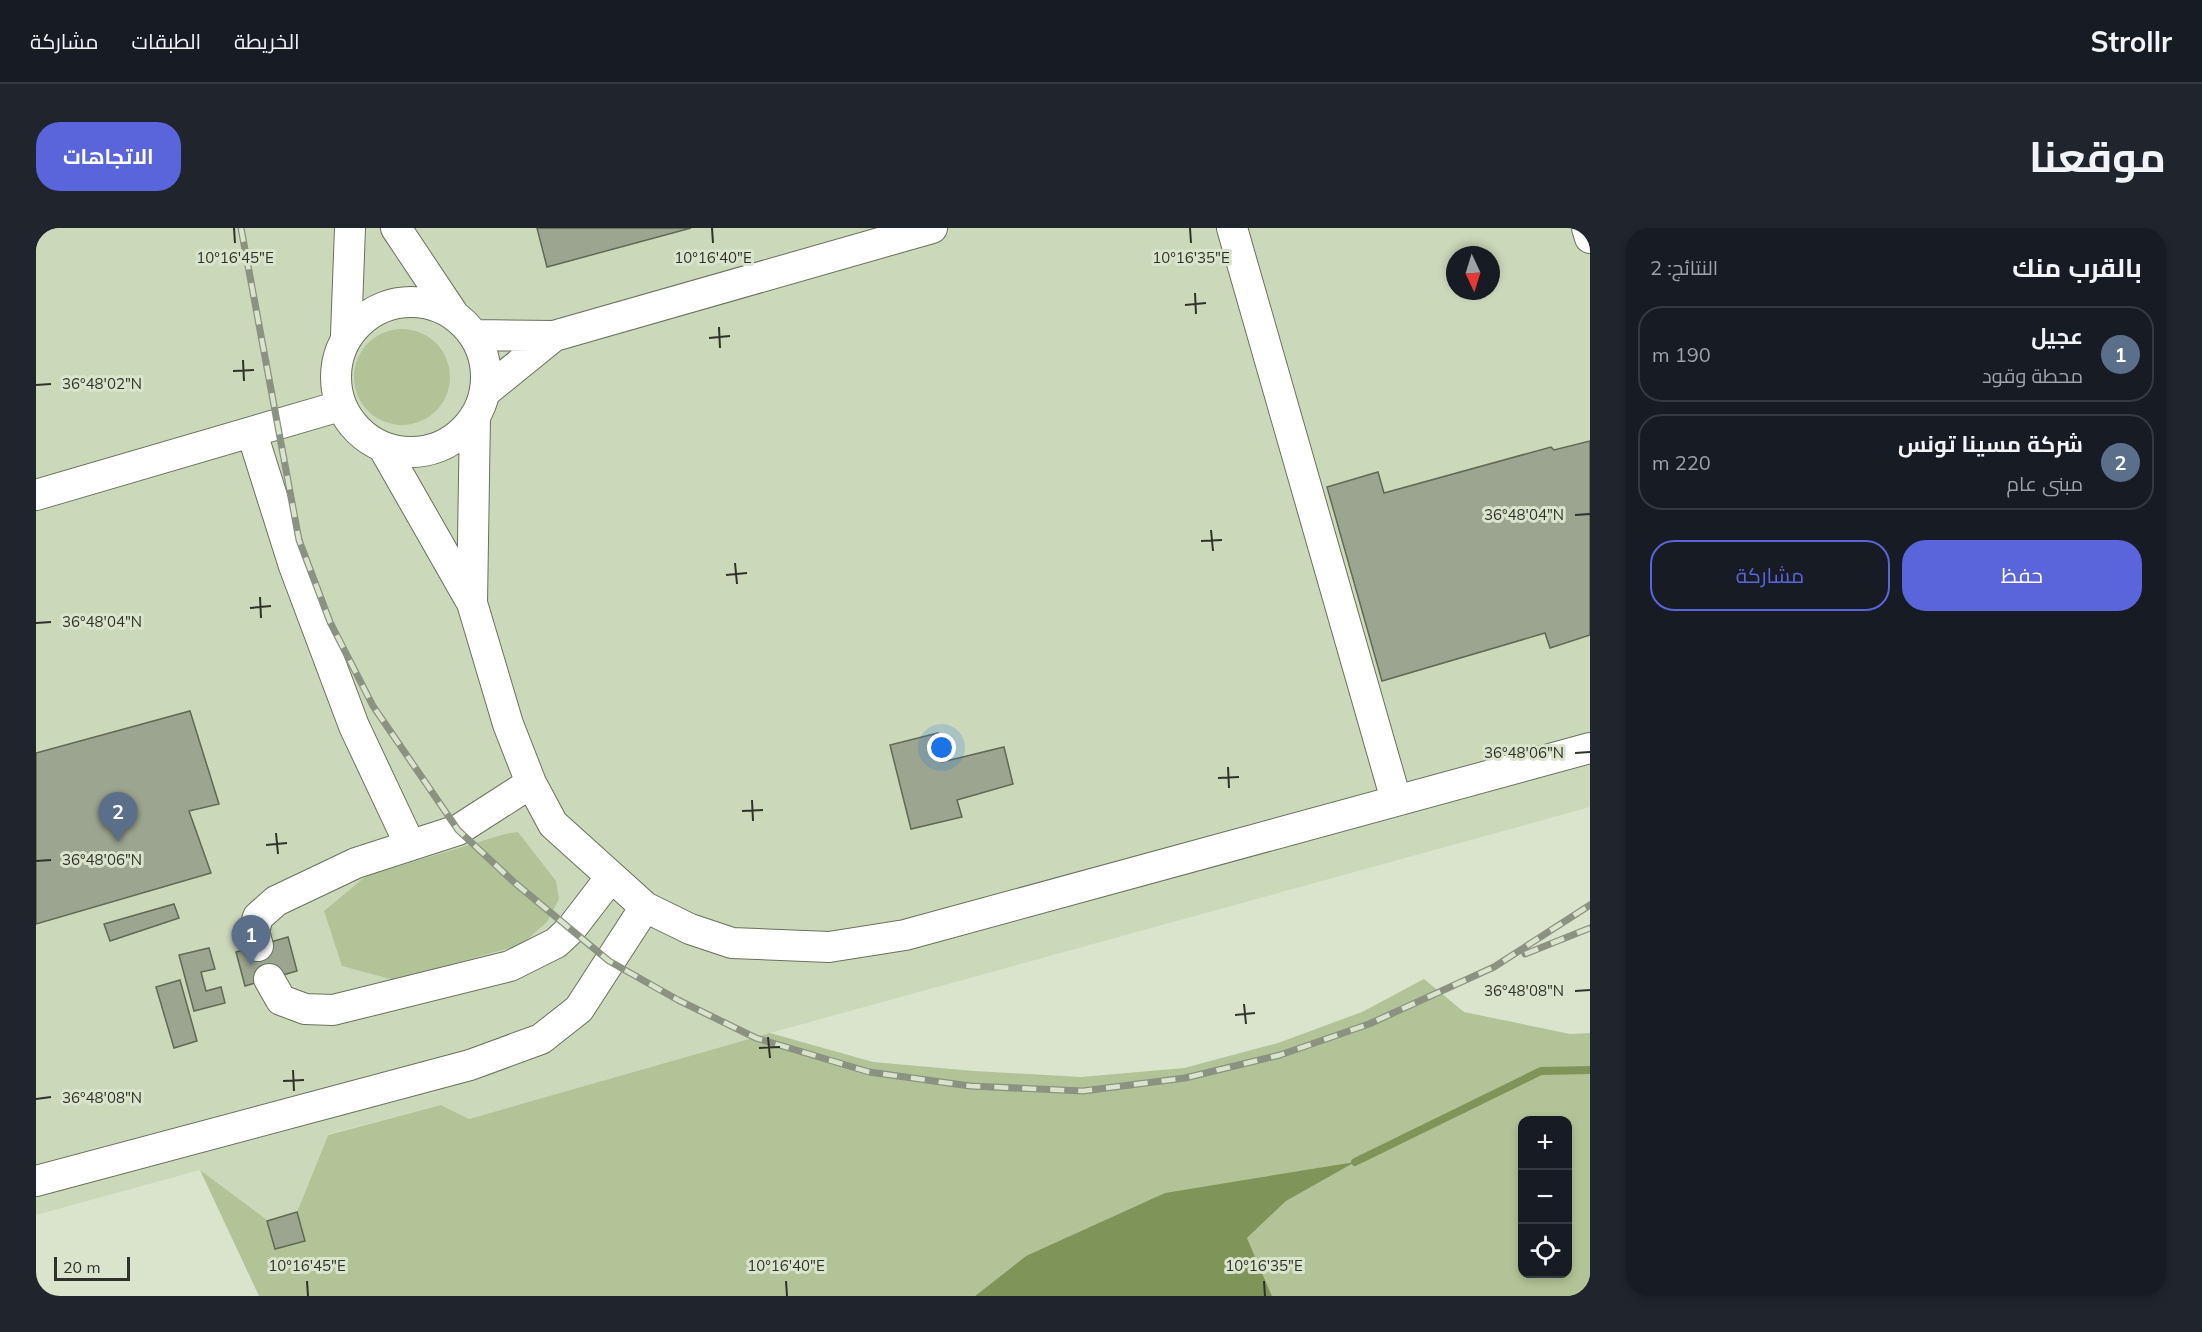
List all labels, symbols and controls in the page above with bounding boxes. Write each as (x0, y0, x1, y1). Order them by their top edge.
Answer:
text: Strollr (2090, 24, 2172, 59)
text: مشاركة (30, 28, 99, 54)
text: الطبقات (132, 28, 201, 54)
text: الخريطة (234, 28, 300, 54)
button: الاتجاهات (36, 122, 181, 191)
text: موقعنا (2029, 130, 2166, 183)
north arrow (1446, 246, 1500, 300)
text: 10°16'45"E (196, 248, 274, 267)
text: 10°16'40"E (674, 248, 752, 267)
text: 10°16'35"E (1152, 248, 1230, 267)
text: بالقرب منك (2012, 251, 2142, 284)
text: النتائج: 2 (1650, 255, 1718, 280)
text: عجيل (2031, 322, 2083, 350)
text: 190 m (1652, 342, 1711, 367)
text: 1 (2115, 342, 2127, 367)
text: محطة وقود (1982, 363, 2083, 388)
text: 36°48'02"N (62, 374, 142, 393)
text: شركة مسينا تونس (1898, 430, 2083, 458)
text: 220 m (1652, 450, 1711, 475)
text: 2 (2115, 450, 2127, 475)
text: مبنى عام (2007, 471, 2083, 496)
text: 36°48'04"N (1484, 505, 1564, 524)
button: مشاركة (1650, 540, 1890, 611)
button: حفظ (1902, 540, 2142, 611)
text: 36°48'04"N (62, 612, 142, 631)
your location (927, 733, 956, 762)
text: 36°48'06"N (1484, 743, 1564, 762)
pin: 2 (98, 792, 137, 842)
text: 36°48'06"N (62, 850, 142, 869)
pin: 1 (232, 916, 270, 965)
text: 36°48'08"N (1484, 981, 1564, 1000)
text: 36°48'08"N (62, 1088, 142, 1107)
map controls (1518, 1116, 1572, 1278)
button: + (1518, 1116, 1572, 1170)
button: − (1518, 1170, 1572, 1224)
button: locate (1518, 1224, 1572, 1278)
scale bar (54, 1254, 130, 1282)
text: 10°16'45"E (268, 1256, 346, 1275)
text: 10°16'40"E (747, 1256, 825, 1275)
text: 10°16'35"E (1225, 1256, 1303, 1275)
text: 20 m (63, 1257, 100, 1277)

